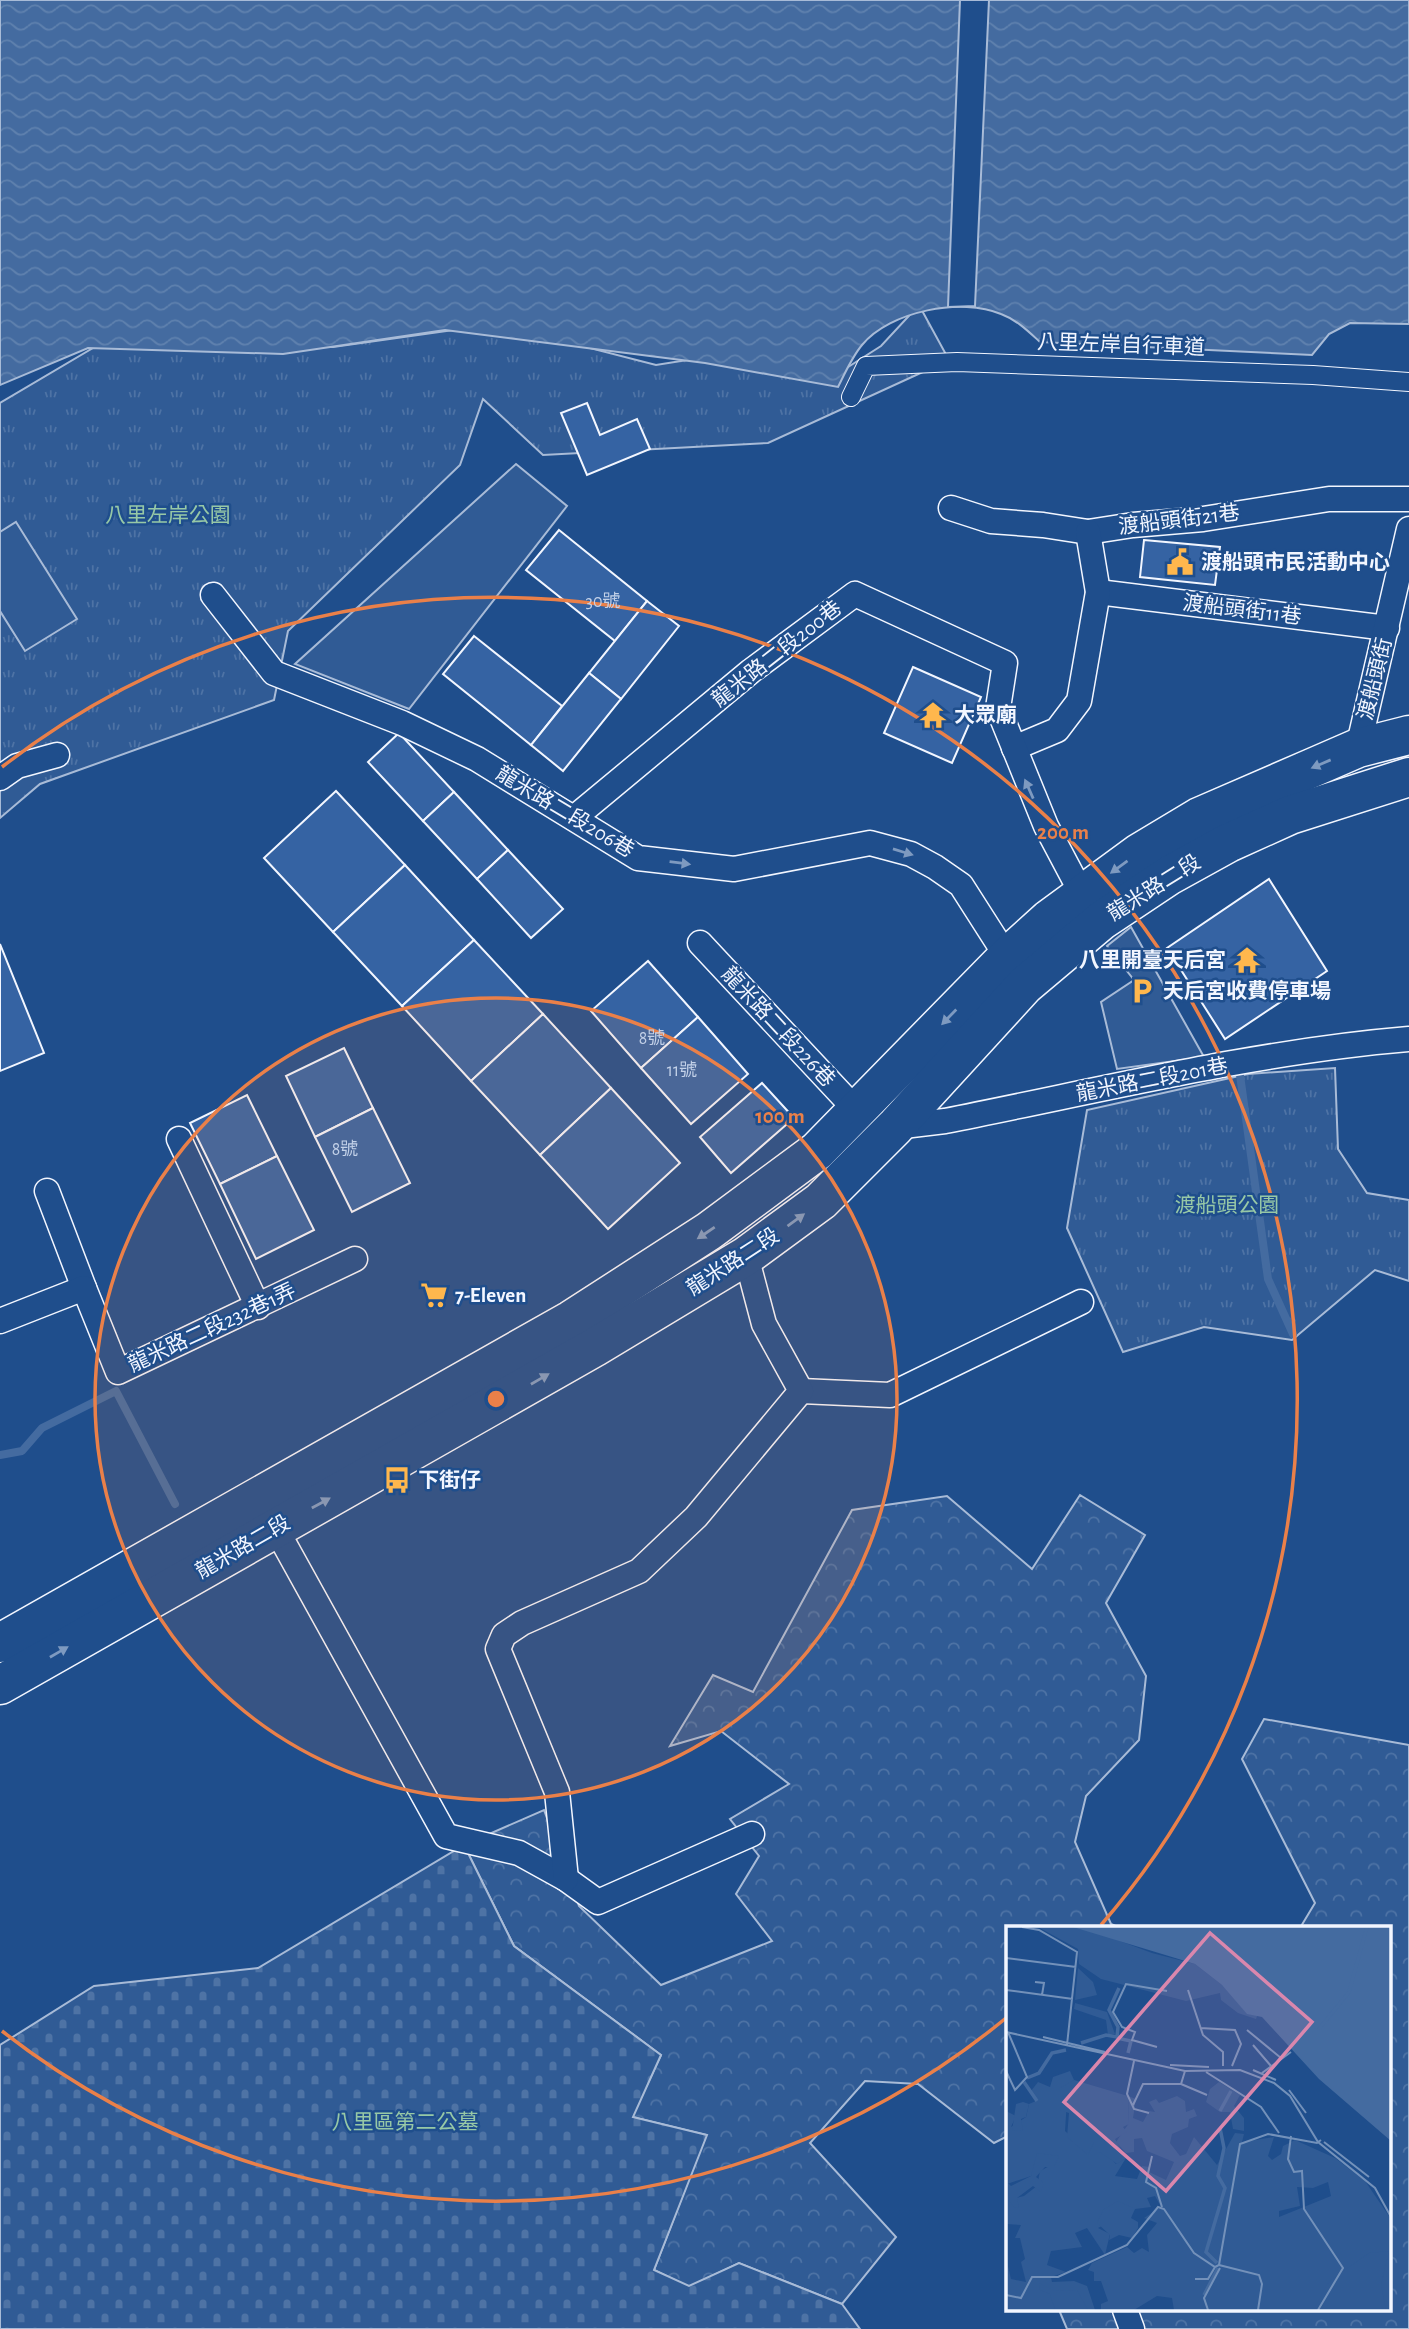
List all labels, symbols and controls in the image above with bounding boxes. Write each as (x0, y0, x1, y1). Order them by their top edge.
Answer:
street label: 八里左岸自行車道 (1037, 331, 1205, 358)
street label: 渡船頭街21巷 (1117, 501, 1241, 538)
park label: 八里左岸公園 (105, 504, 231, 526)
public building icon: 渡船頭市民活動中心 (1165, 547, 1195, 577)
place label: 渡船頭市民活動中心 (1201, 550, 1390, 573)
house number: 30號 (586, 591, 620, 611)
street label: 渡船頭街11巷 (1181, 591, 1303, 628)
street label: 龍米路二段200巷 (708, 596, 846, 711)
street label: 渡船頭街 (1354, 635, 1395, 722)
temple icon: 大眾廟 (918, 700, 948, 730)
place label: 大眾廟 (954, 703, 1017, 726)
one-way arrow (1311, 758, 1331, 770)
street label: 龍米路二段206巷 (493, 762, 638, 861)
one-way arrow (1023, 779, 1034, 800)
text: 200 m (1037, 822, 1089, 843)
one-way arrow (893, 848, 914, 858)
street label: 龍米路二段 (1103, 850, 1204, 925)
one-way arrow (669, 857, 691, 868)
one-way arrow (1110, 860, 1128, 874)
temple icon: 八里開臺天后宮 (1232, 945, 1262, 975)
place label: 八里開臺天后宮 (1079, 948, 1226, 971)
street label: 龍米路二段226巷 (717, 962, 839, 1091)
parking icon: 天后宮收費停車場 (1127, 976, 1157, 1006)
place label: 天后宮收費停車場 (1163, 979, 1331, 1002)
one-way arrow (941, 1008, 957, 1025)
house number: 8號 (639, 1028, 665, 1048)
street label: 龍米路二段201巷 (1074, 1054, 1230, 1105)
house number: 11號 (667, 1060, 697, 1080)
text: 100 m (755, 1106, 805, 1127)
house number: 8號 (332, 1139, 358, 1159)
park label: 渡船頭公園 (1175, 1194, 1280, 1216)
one-way arrow (787, 1213, 805, 1227)
street label: 龍米路二段 (683, 1224, 783, 1299)
one-way arrow (696, 1226, 716, 1239)
street label: 龍米路二段232巷1弄 (125, 1279, 299, 1376)
supermarket icon: 7-Eleven (419, 1280, 449, 1310)
place label: 7-Eleven (455, 1285, 526, 1306)
one-way arrow (531, 1373, 550, 1385)
centre of rings (484, 1387, 508, 1411)
bus stop icon: 下街仔 (382, 1465, 412, 1495)
place label: 下街仔 (418, 1469, 481, 1491)
one-way arrow (312, 1497, 331, 1509)
street label: 龍米路二段 (192, 1511, 294, 1582)
one-way arrow (50, 1645, 69, 1658)
inset map (1006, 1926, 1392, 2312)
park label: 八里區第二公墓 (332, 2111, 479, 2133)

